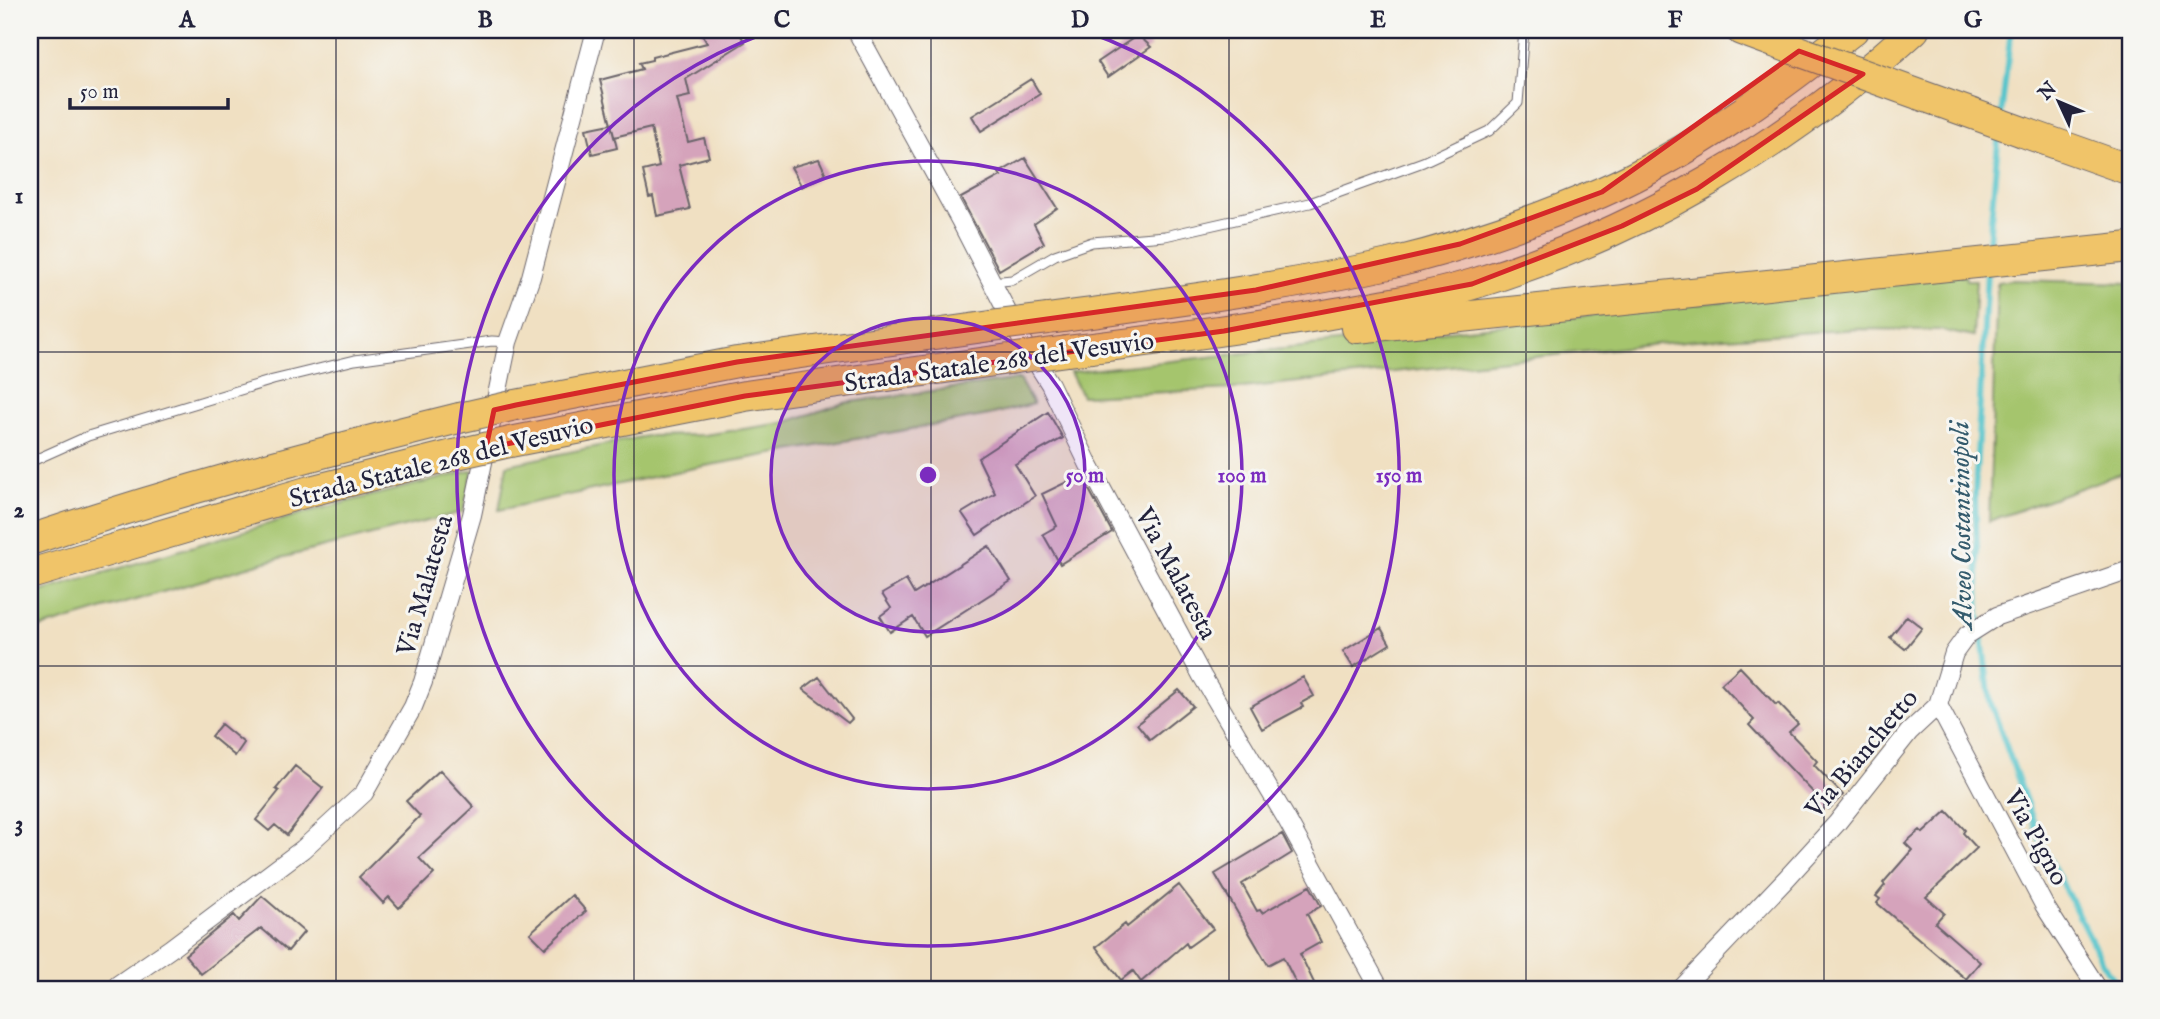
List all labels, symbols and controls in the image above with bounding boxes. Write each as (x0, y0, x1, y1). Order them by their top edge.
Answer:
text: A (178, 6, 196, 35)
text: B (477, 6, 493, 35)
text: C (774, 6, 791, 35)
text: D (1071, 6, 1089, 35)
text: E (1370, 6, 1386, 35)
text: F (1668, 6, 1683, 35)
text: G (1964, 6, 1983, 35)
scale bar (70, 66, 228, 110)
north arrow (2024, 66, 2094, 136)
text: N (2033, 77, 2063, 107)
text: 50 m (80, 79, 119, 106)
text: 1 (15, 182, 23, 211)
street label: Strada Statale 268 del Vesuvio (842, 324, 1156, 401)
street label: Strada Statale 268 del Vesuvio (286, 409, 597, 516)
water label: Alveo Costantinopoli (1943, 419, 1982, 632)
centre of rings (916, 463, 940, 487)
text: 50 m (1066, 463, 1105, 490)
text: 100 m (1217, 463, 1267, 490)
text: 150 m (1376, 463, 1423, 490)
text: 2 (14, 496, 25, 525)
street label: Via Malatesta (1127, 501, 1225, 646)
street label: Via Malatesta (389, 510, 462, 661)
street label: Via Bianchetto (1798, 683, 1926, 826)
street label: Via Pigno (1995, 783, 2076, 892)
text: 3 (15, 810, 23, 839)

